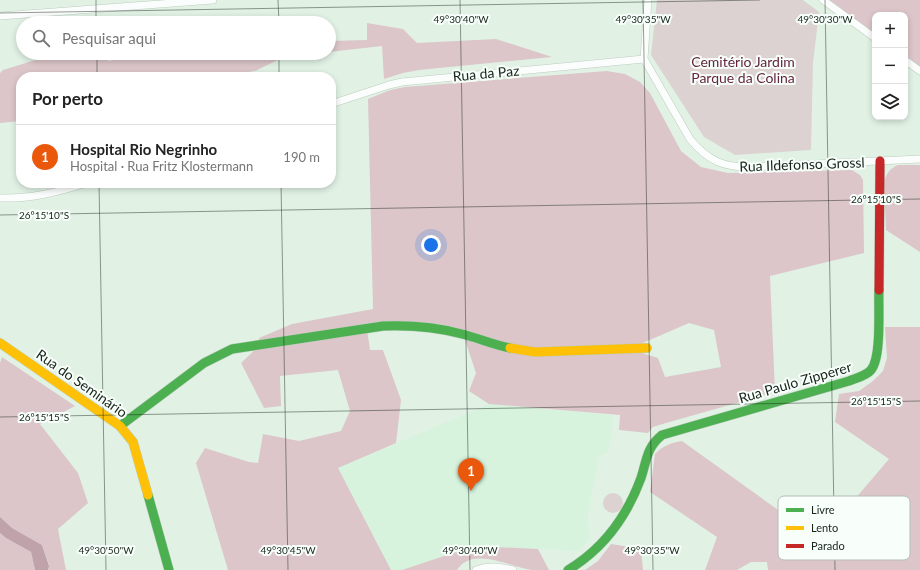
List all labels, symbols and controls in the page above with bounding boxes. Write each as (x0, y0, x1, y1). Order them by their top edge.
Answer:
map controls (872, 12, 908, 120)
button: + (872, 12, 908, 48)
text: 49°30'40"W (433, 13, 489, 25)
text: 49°30'35"W (615, 13, 671, 25)
text: 49°30'30"W (797, 13, 853, 25)
search box (16, 16, 336, 60)
icon: search (30, 27, 52, 49)
text: Pesquisar aqui (62, 29, 156, 47)
button: − (872, 48, 908, 84)
park label: Cemitério Jardim Parque da Colina (691, 53, 795, 86)
street label: Rua da Paz (452, 62, 520, 84)
button: layers (872, 84, 908, 120)
text: Por perto (32, 88, 103, 109)
text: Hospital Rio Negrinho (70, 140, 217, 158)
text: 1 (41, 149, 49, 165)
text: 190 m (283, 149, 320, 165)
street label: Rua Ildefonso Grossl (739, 153, 865, 175)
text: Hospital · Rua Fritz Klostermann (70, 158, 253, 174)
text: 26°15'10"S (851, 193, 901, 205)
text: 26°15'10"S (19, 209, 69, 221)
your location (421, 235, 441, 255)
street label: Rua do Seminário (33, 345, 131, 421)
street label: Rua Paulo Zipperer (737, 358, 853, 406)
text: 26°15'15"S (851, 395, 901, 407)
text: 26°15'15"S (19, 411, 69, 423)
pin: 1 (458, 458, 484, 491)
legend (778, 496, 910, 560)
text: Livre (811, 503, 835, 516)
text: Lento (811, 521, 838, 534)
text: Parado (811, 539, 845, 552)
text: 49°30'50"W (78, 544, 134, 556)
text: 49°30'45"W (260, 544, 316, 556)
text: 49°30'40"W (442, 544, 498, 556)
text: 49°30'35"W (624, 544, 680, 556)

